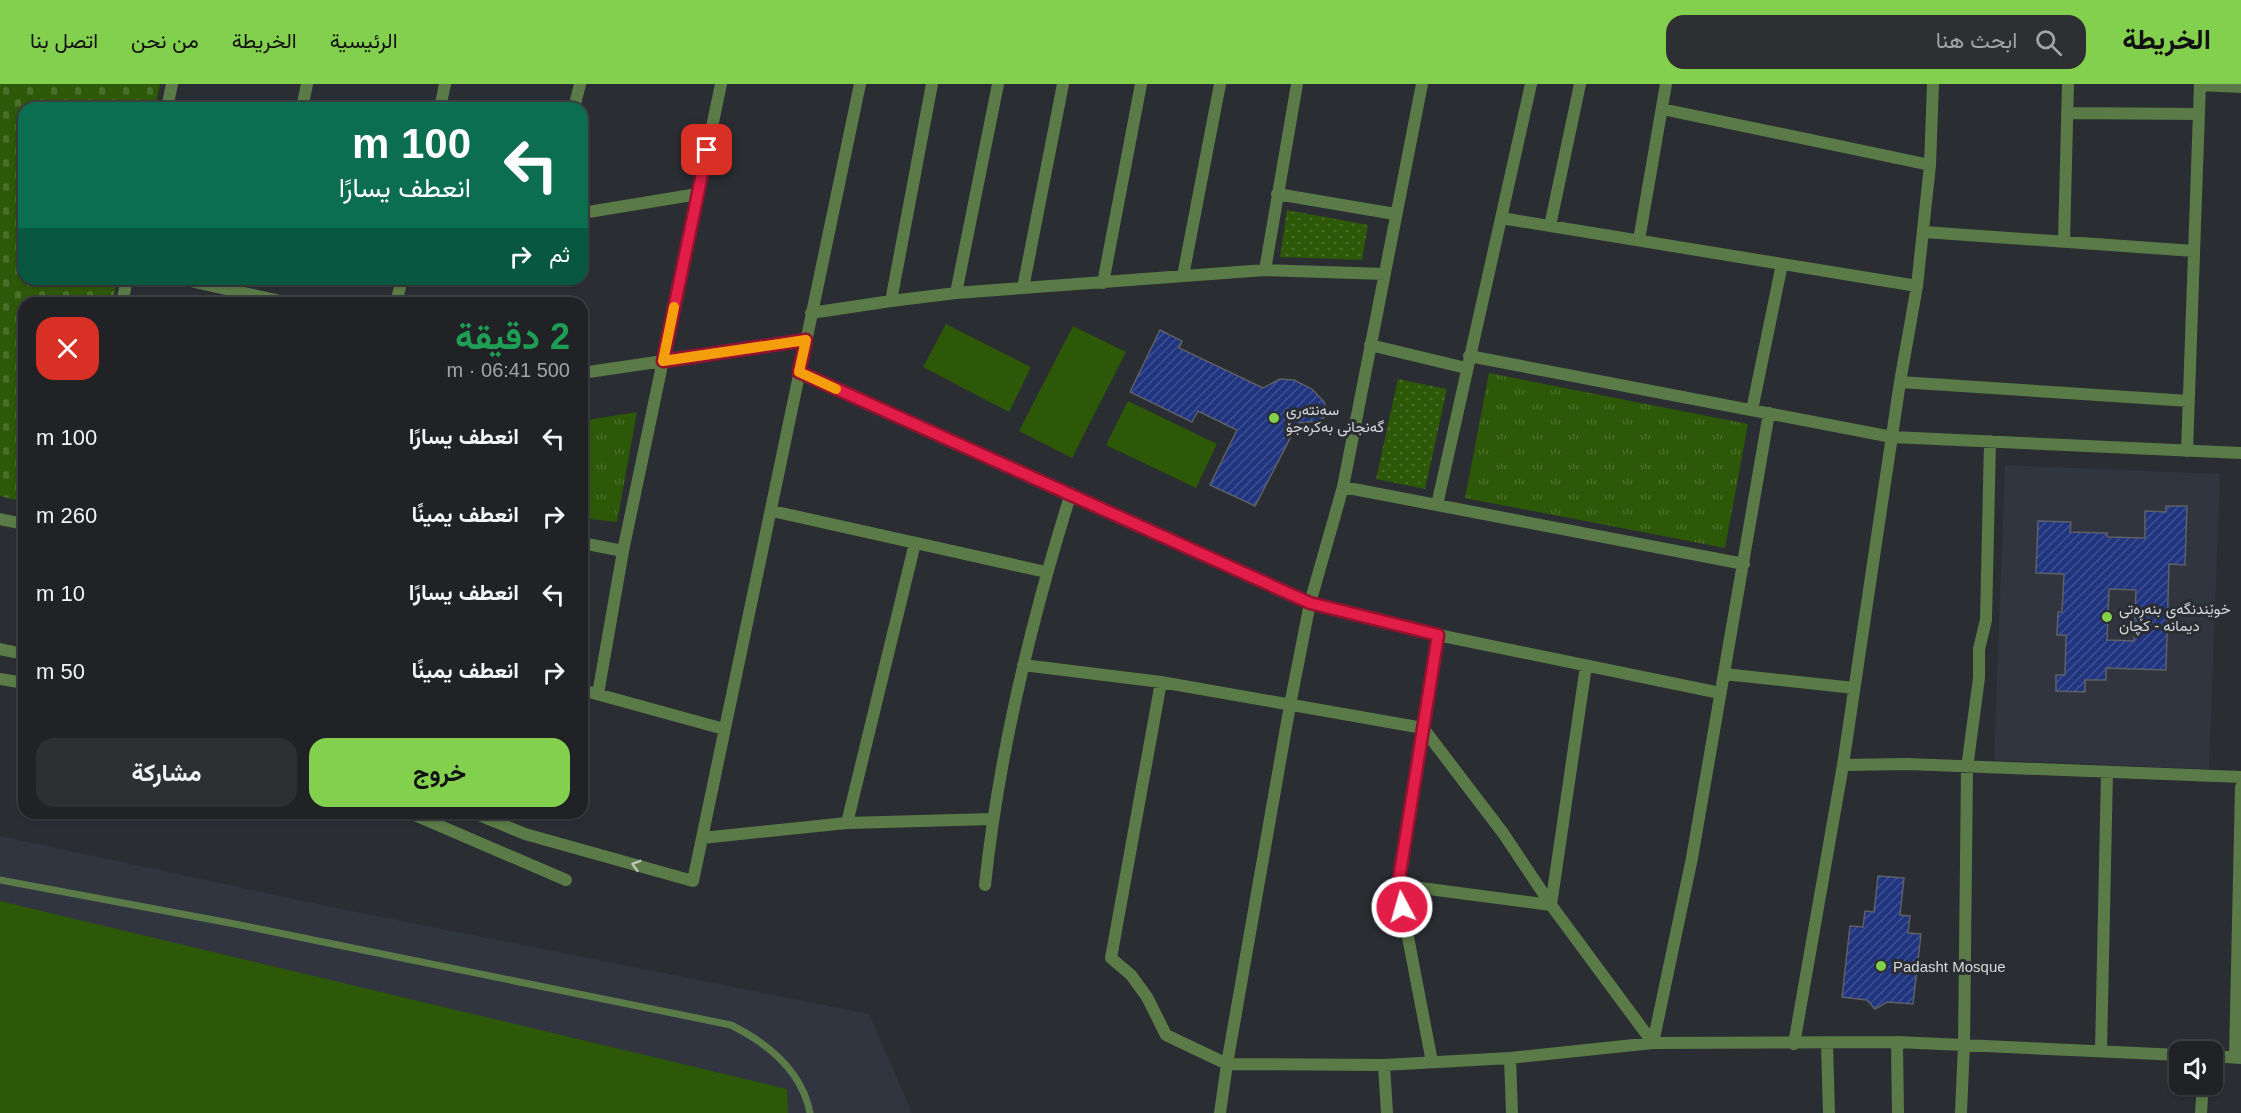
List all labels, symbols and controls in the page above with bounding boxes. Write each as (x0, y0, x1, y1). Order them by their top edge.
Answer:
search box (1666, 15, 2086, 69)
text: الخريطة (2122, 24, 2211, 55)
icon: search (2032, 26, 2065, 59)
text: ابحث هنا (1936, 28, 2017, 53)
text: اتصل بنا (30, 29, 98, 52)
text: من نحن (131, 29, 199, 52)
text: الخريطة (232, 29, 297, 52)
text: الرئيسية (330, 29, 398, 52)
text: 100 m (352, 120, 471, 167)
pin (681, 124, 732, 175)
icon: left (492, 126, 570, 204)
icon: arrive (690, 133, 723, 166)
text: انعطف يسارًا (339, 173, 471, 203)
icon: right (504, 240, 537, 273)
text: ثم (549, 242, 570, 267)
text: 2 دقيقة (455, 316, 570, 357)
button: close (36, 317, 99, 380)
text: 500 m · 06:41 (447, 359, 570, 381)
place label: سەنتەری گەنجانی بەکرەجۆ (1286, 401, 1385, 437)
marker: سەنتەری گەنجانی بەکرەجۆ (1267, 411, 1281, 425)
icon: left (537, 422, 570, 455)
text: انعطف يسارًا (409, 424, 519, 449)
text: 100 m (36, 425, 97, 450)
icon: right (537, 500, 570, 533)
text: انعطف يمينًا (411, 502, 519, 527)
text: 260 m (36, 503, 97, 528)
icon: left (537, 578, 570, 611)
text: انعطف يسارًا (409, 580, 519, 605)
text: 10 m (36, 581, 85, 606)
place label: خوێندنگەی بنەڕەتی دیمانە - کچان (2119, 600, 2230, 636)
marker: خوێندنگەی بنەڕەتی دیمانە - کچان (2100, 610, 2114, 624)
icon: right (537, 656, 570, 689)
text: انعطف يمينًا (411, 658, 519, 683)
text: 50 m (36, 659, 85, 684)
button: مشاركة (36, 738, 297, 807)
button: خروج (309, 738, 570, 807)
one-way arrow (631, 860, 642, 872)
position arrow (1370, 875, 1434, 939)
place label: Padasht Mosque (1893, 958, 2006, 975)
marker: Padasht Mosque (1874, 959, 1888, 973)
map controls (2169, 1041, 2223, 1095)
button: sound (2169, 1041, 2223, 1095)

